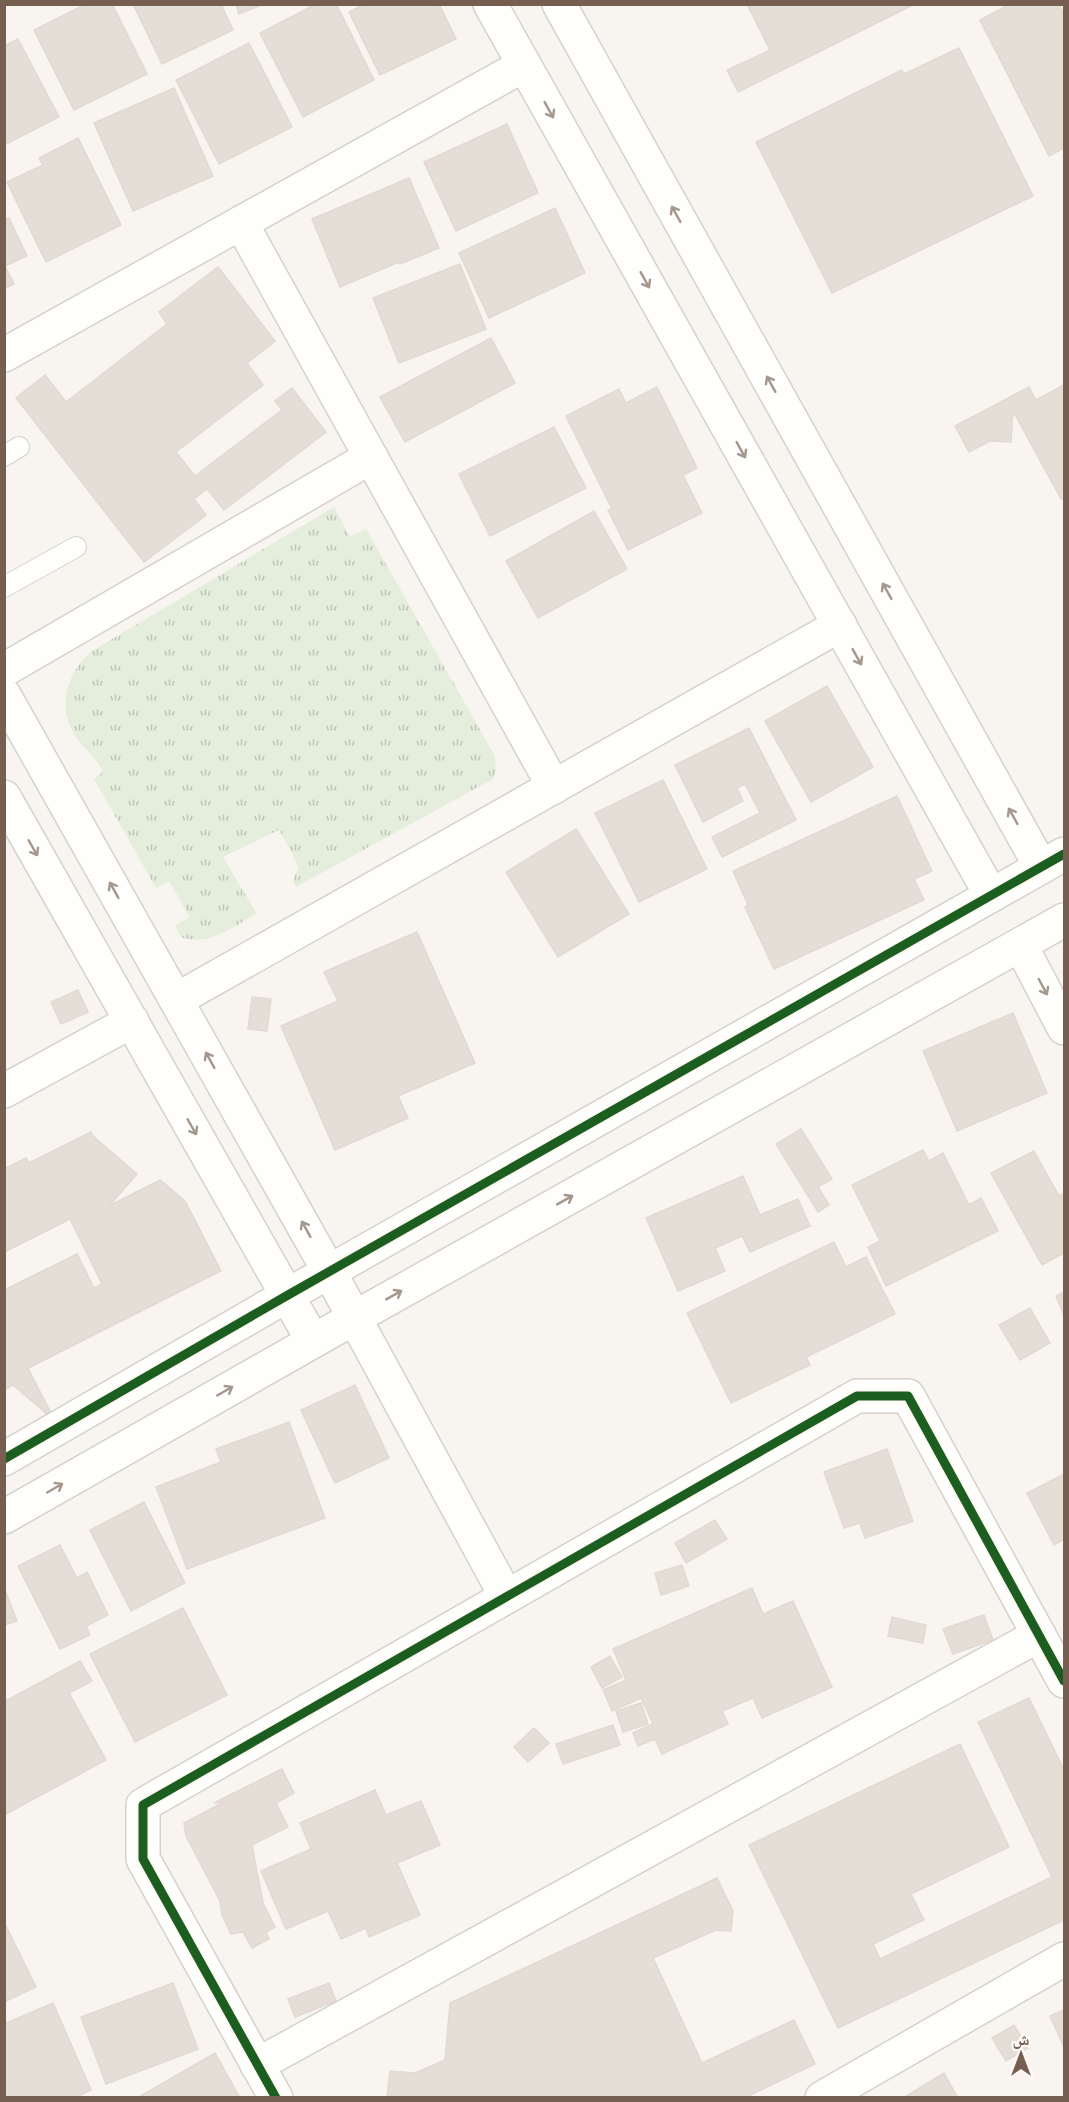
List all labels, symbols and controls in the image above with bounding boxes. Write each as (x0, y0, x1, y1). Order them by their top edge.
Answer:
one-way arrow (544, 101, 556, 118)
one-way arrow (670, 206, 682, 223)
one-way arrow (639, 271, 651, 288)
one-way arrow (765, 376, 777, 393)
one-way arrow (735, 441, 747, 458)
one-way arrow (881, 583, 893, 600)
one-way arrow (852, 647, 863, 665)
one-way arrow (1006, 808, 1018, 825)
one-way arrow (28, 839, 40, 856)
one-way arrow (108, 882, 120, 899)
one-way arrow (1037, 978, 1049, 995)
one-way arrow (203, 1051, 215, 1068)
one-way arrow (186, 1118, 198, 1135)
one-way arrow (555, 1194, 573, 1205)
one-way arrow (299, 1221, 311, 1238)
one-way arrow (385, 1289, 402, 1301)
one-way arrow (216, 1385, 233, 1397)
one-way arrow (46, 1482, 63, 1494)
north arrow (991, 2024, 1051, 2084)
text: ش (1013, 2029, 1030, 2051)

